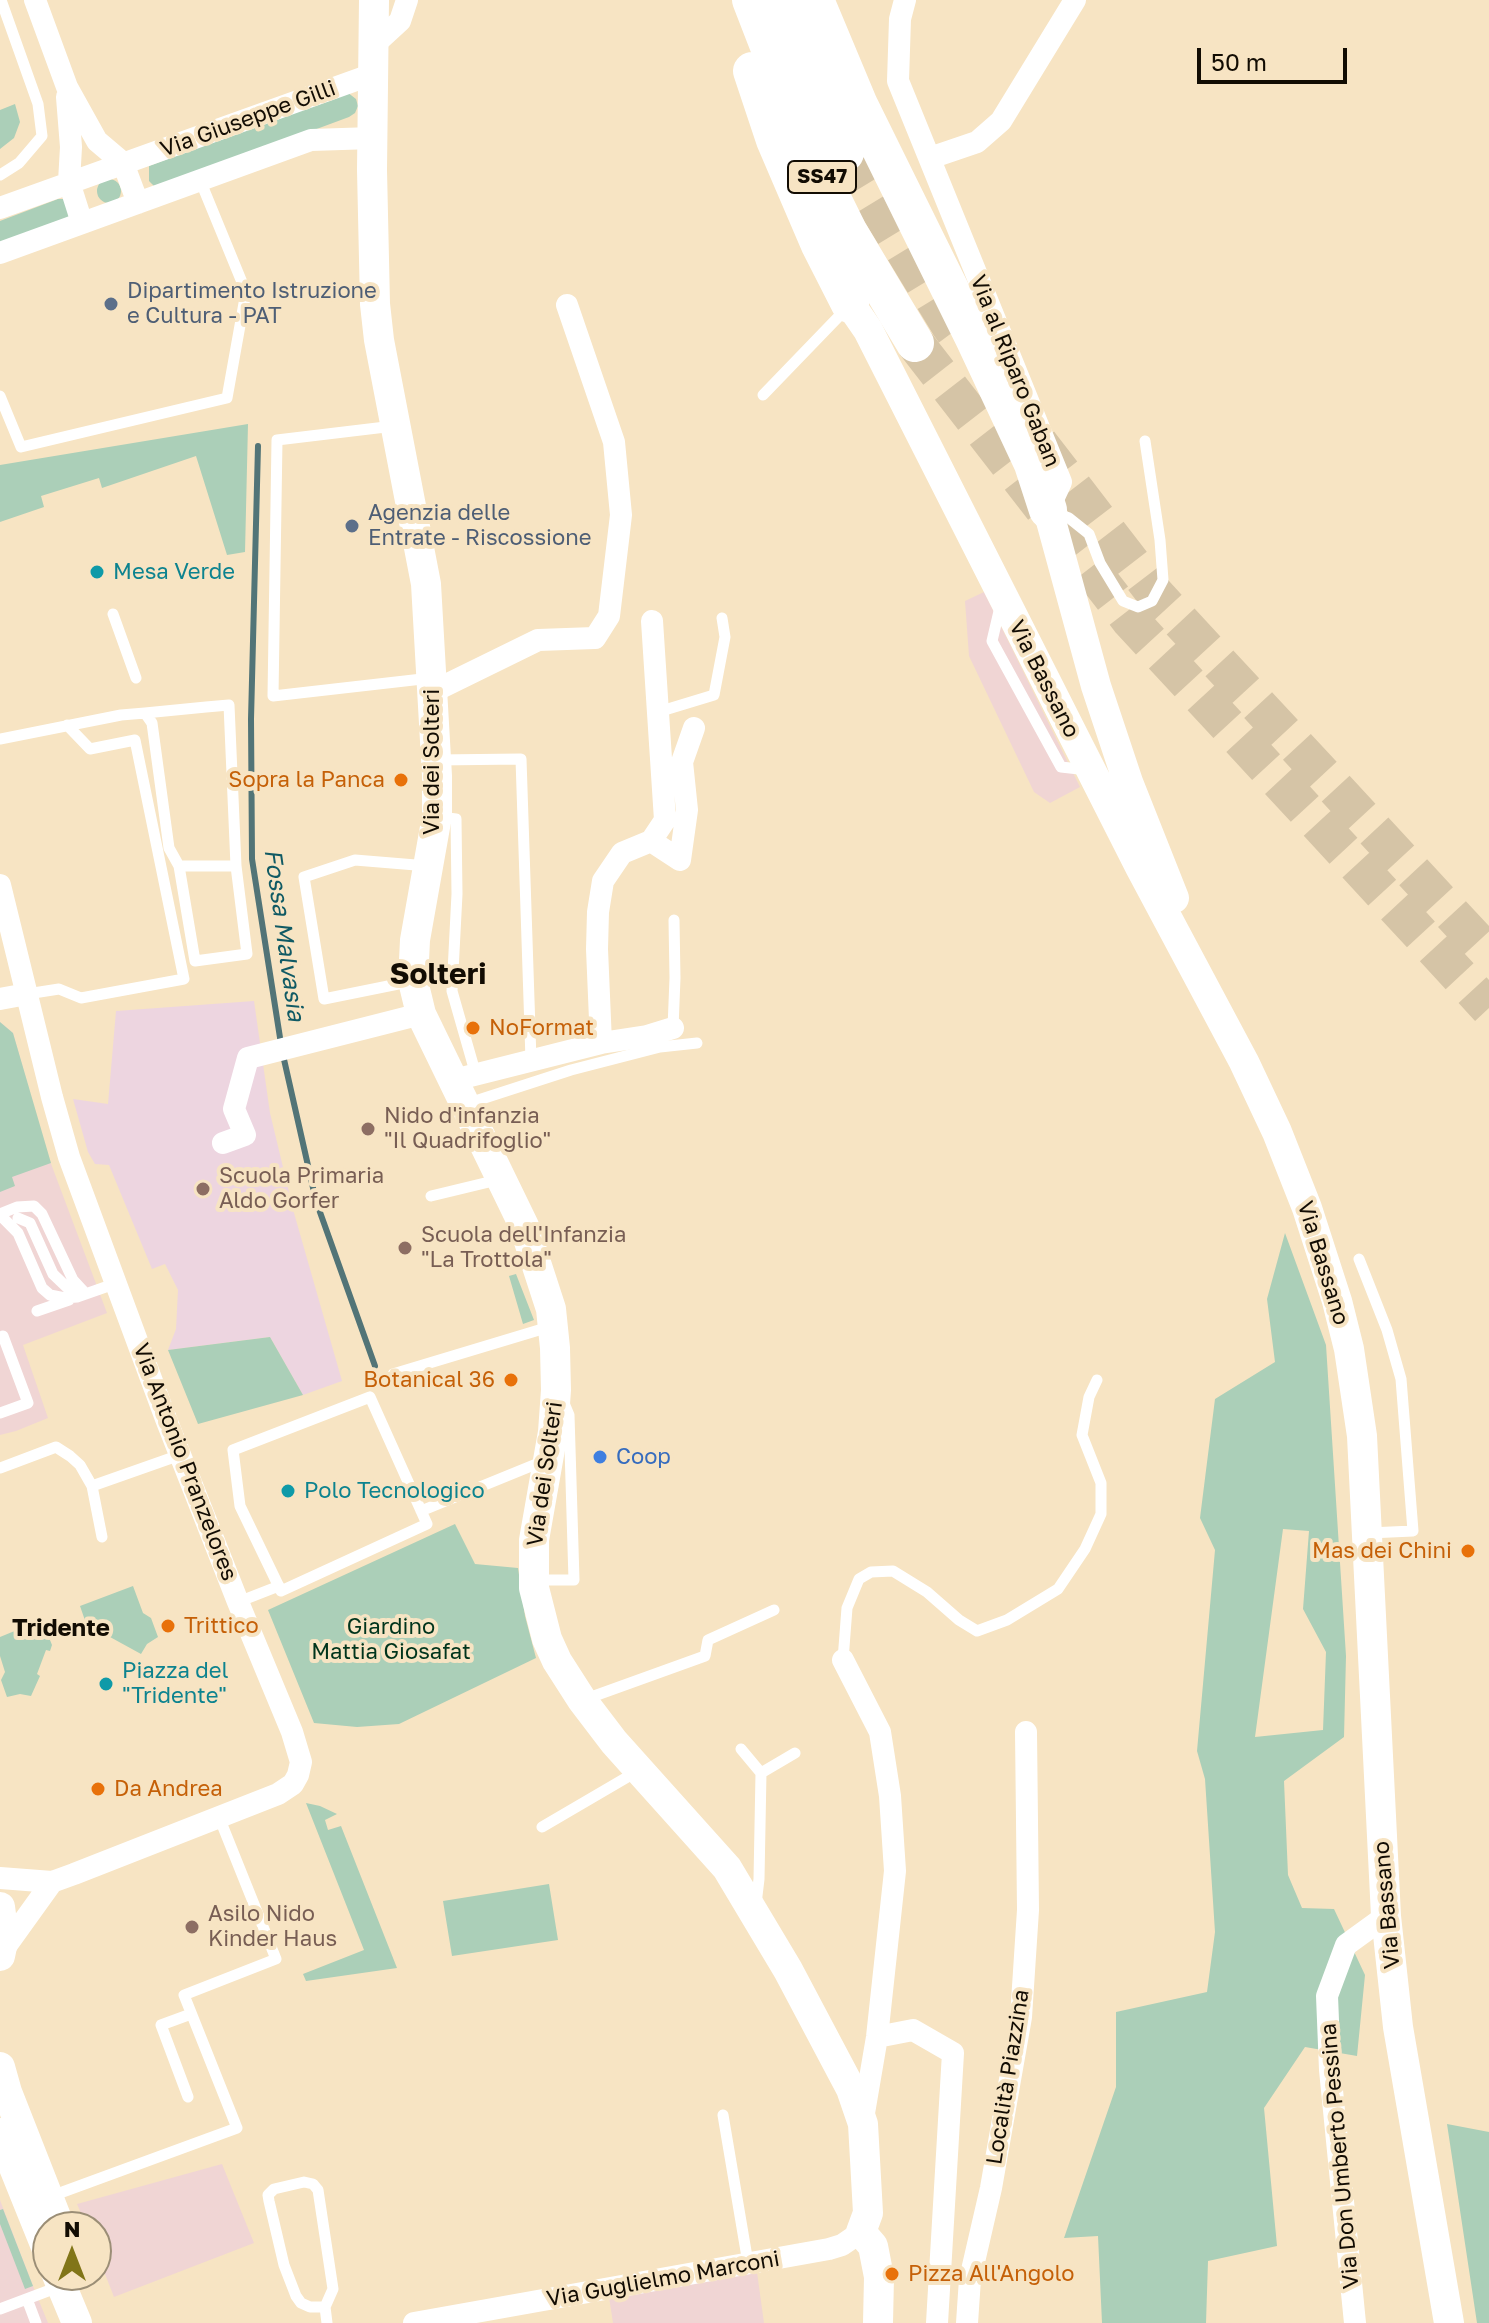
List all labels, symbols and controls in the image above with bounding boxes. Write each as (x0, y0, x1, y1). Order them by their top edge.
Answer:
scale bar (1201, 32, 1351, 82)
text: 50 m (1211, 47, 1267, 76)
street label: Via Giuseppe Gilli (157, 75, 339, 163)
road number: SS47 (788, 161, 856, 193)
street label: Via al Riparo Gaban (964, 271, 1066, 471)
place label: Dipartimento Istruzione e Cultura - PAT (127, 278, 377, 330)
marker: Dipartimento Istruzione e Cultura - PAT (102, 295, 120, 313)
place label: Agenzia delle Entrate - Riscossione (368, 500, 591, 552)
marker: Agenzia delle Entrate - Riscossione (343, 517, 361, 535)
place label: Mesa Verde (113, 559, 235, 585)
marker: Mesa Verde (88, 563, 106, 581)
street label: Via Bassano (1003, 616, 1085, 742)
street label: Via dei Solteri (419, 689, 445, 835)
place label: Sopra la Panca (228, 767, 385, 793)
marker: Sopra la Panca (392, 771, 410, 789)
water label: Fossa Malvasia (258, 847, 310, 1023)
district label: Solteri (389, 956, 487, 992)
place label: NoFormat (489, 1015, 594, 1041)
marker: NoFormat (464, 1019, 482, 1037)
place label: Nido d'infanzia "Il Quadrifoglio" (384, 1103, 551, 1154)
marker: Nido d'infanzia "Il Quadrifoglio" (359, 1120, 377, 1138)
place label: Scuola Primaria Aldo Gorfer (219, 1163, 384, 1214)
marker: Scuola Primaria Aldo Gorfer (194, 1180, 212, 1198)
street label: Via Bassano (1292, 1198, 1354, 1328)
place label: Scuola dell'Infanzia "La Trottola" (421, 1222, 626, 1274)
marker: Scuola dell'Infanzia "La Trottola" (396, 1239, 414, 1257)
street label: Via Antonio Pranzelores (127, 1340, 243, 1584)
place label: Botanical 36 (363, 1367, 495, 1393)
marker: Botanical 36 (502, 1371, 520, 1389)
street label: Via dei Solteri (522, 1400, 568, 1548)
place label: Coop (616, 1444, 671, 1470)
marker: Coop (591, 1448, 609, 1466)
place label: Polo Tecnologico (304, 1478, 485, 1504)
marker: Polo Tecnologico (279, 1482, 297, 1500)
place label: Mas dei Chini (1312, 1538, 1452, 1564)
marker: Mas dei Chini (1459, 1542, 1477, 1560)
place label: Trittico (184, 1613, 259, 1639)
district label: Tridente (12, 1614, 110, 1642)
park label: Giardino Mattia Giosafat (311, 1614, 471, 1666)
marker: Trittico (159, 1617, 177, 1635)
place label: Piazza del "Tridente" (122, 1658, 229, 1710)
marker: Piazza del "Tridente" (97, 1675, 115, 1693)
place label: Da Andrea (114, 1776, 223, 1802)
marker: Da Andrea (89, 1780, 107, 1798)
street label: Via Bassano (1368, 1840, 1406, 1970)
place label: Asilo Nido Kinder Haus (208, 1901, 337, 1952)
marker: Asilo Nido Kinder Haus (183, 1918, 201, 1936)
street label: Località Piazzina (981, 1988, 1035, 2166)
street label: Via Don Umberto Pessina (1315, 2022, 1365, 2290)
north arrow (32, 2211, 112, 2291)
text: N (64, 2215, 80, 2242)
street label: Via Guglielmo Marconi (544, 2245, 782, 2313)
place label: Pizza All'Angolo (908, 2261, 1074, 2287)
marker: Pizza All'Angolo (883, 2265, 901, 2283)

